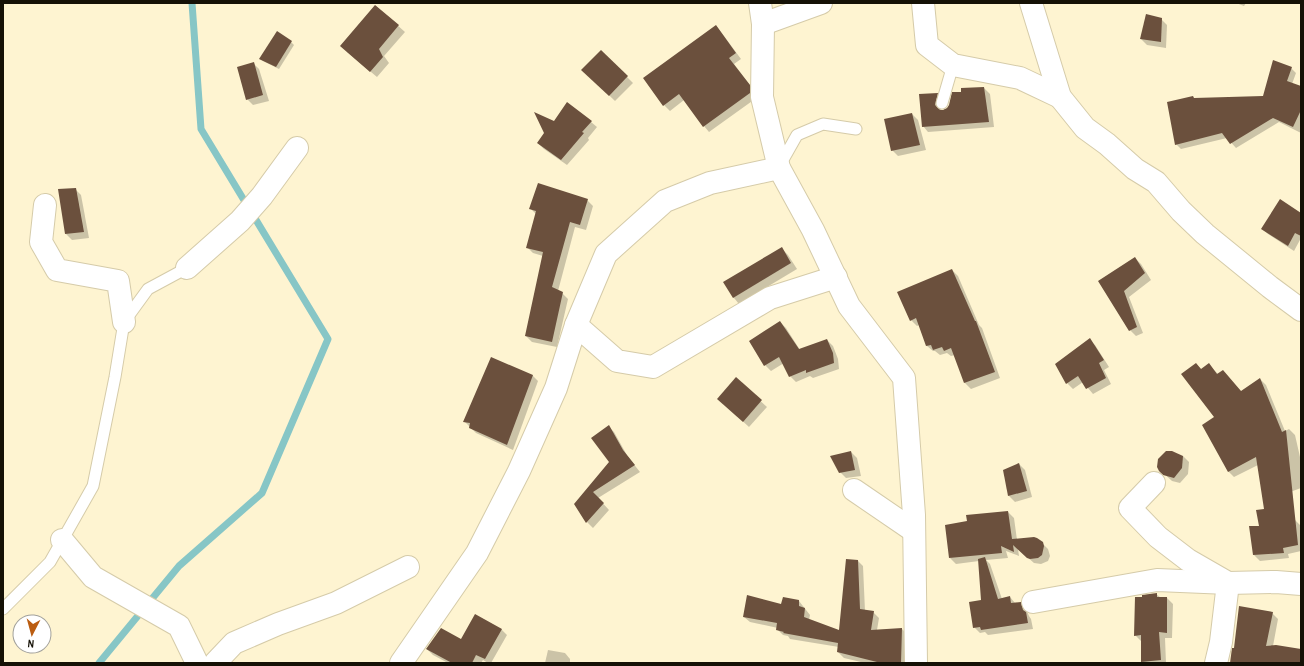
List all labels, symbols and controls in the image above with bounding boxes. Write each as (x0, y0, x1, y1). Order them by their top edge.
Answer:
north arrow (12, 614, 52, 654)
text: N (27, 637, 35, 651)

